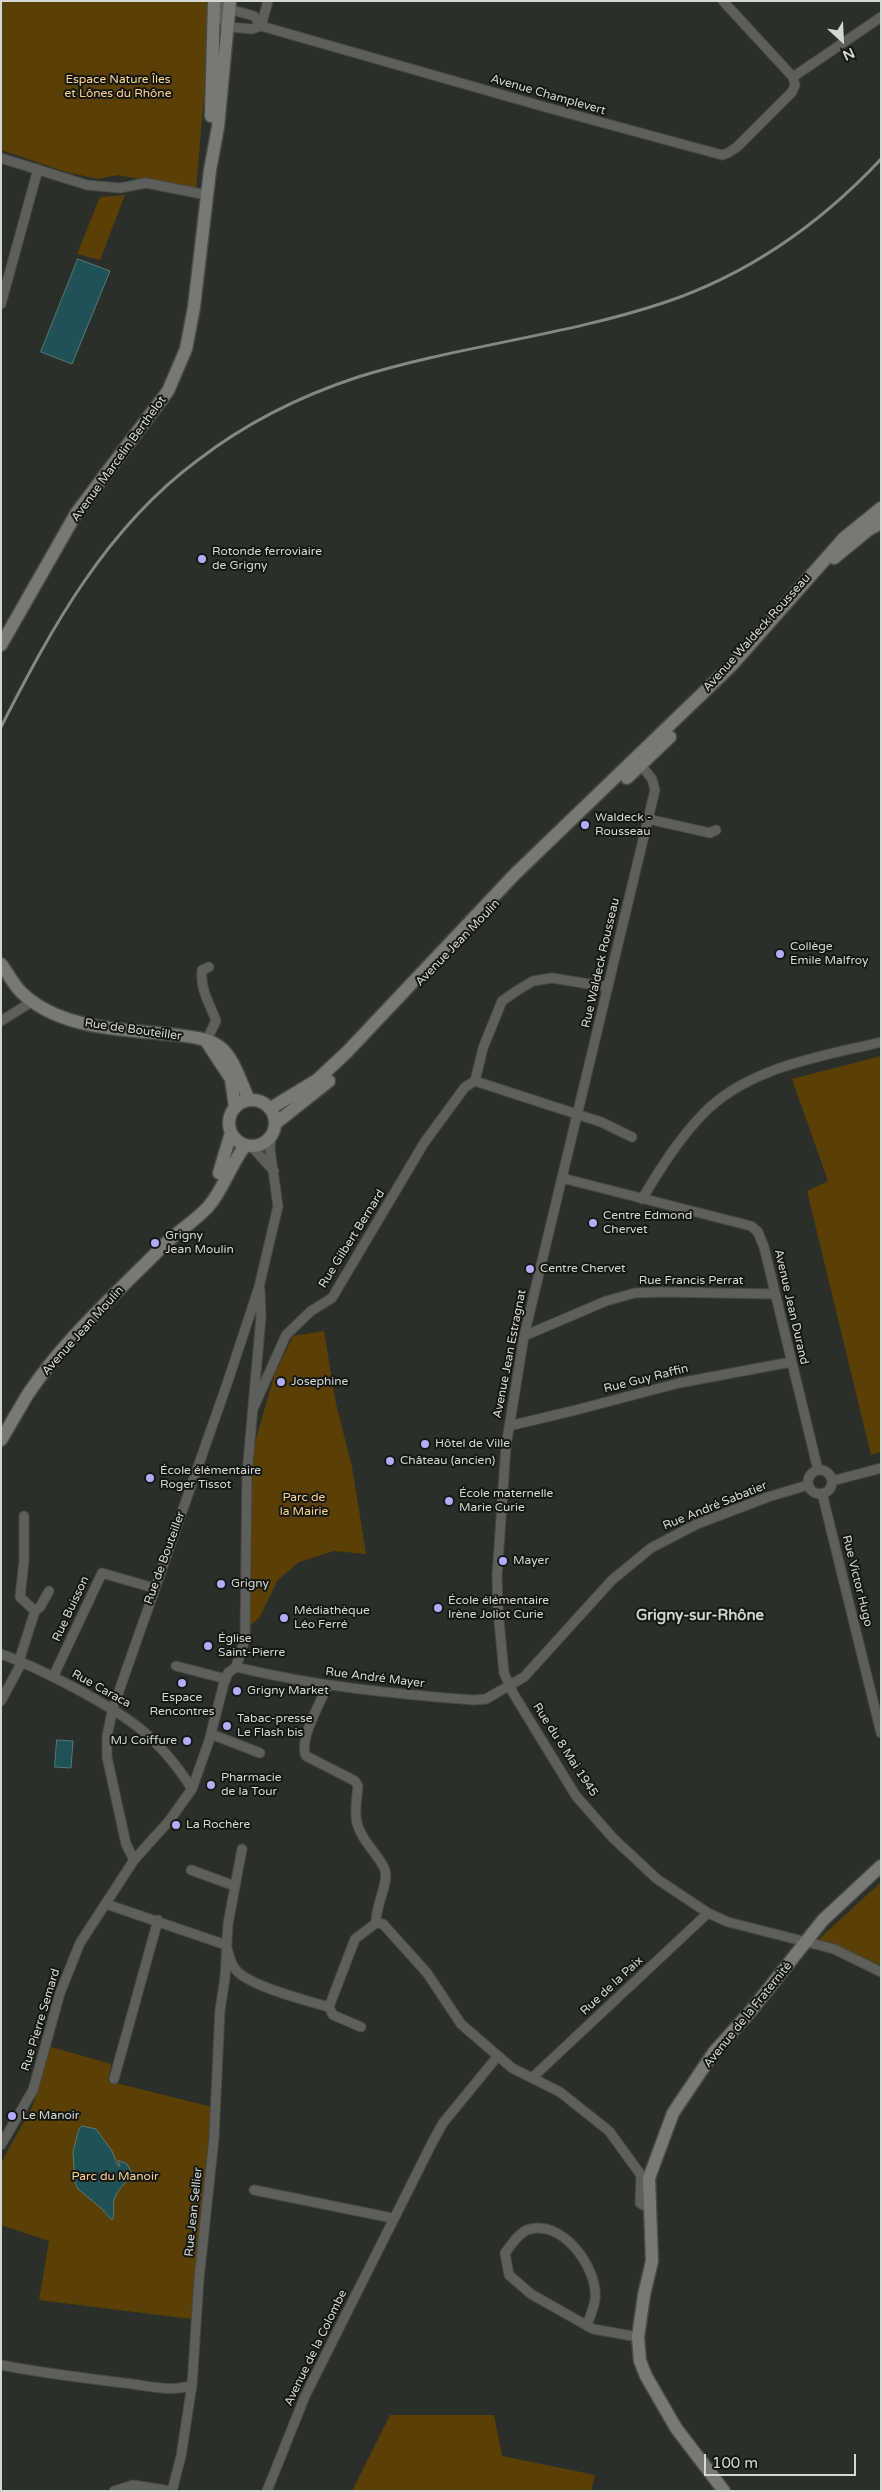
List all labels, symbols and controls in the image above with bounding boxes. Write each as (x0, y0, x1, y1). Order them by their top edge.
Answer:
north arrow (817, 15, 867, 65)
text: N (840, 44, 857, 64)
street label: Avenue Champlevert (489, 72, 607, 118)
park label: Espace Nature Îles et Lônes du Rhône (65, 73, 171, 101)
street label: Avenue Marcelin Berthelot (69, 393, 169, 525)
place label: Rotonde ferroviaire de Grigny (212, 545, 322, 573)
marker: Rotonde ferroviaire de Grigny (196, 553, 208, 565)
street label: Avenue Waldeck Rousseau (700, 571, 814, 695)
place label: Waldeck - Rousseau (595, 811, 652, 839)
marker: Waldeck - Rousseau (579, 819, 591, 831)
street label: Avenue Jean Moulin (413, 897, 503, 989)
street label: Rue Waldeck Rousseau (579, 897, 623, 1029)
place label: Collège Emile Malfroy (790, 940, 868, 968)
marker: Collège Emile Malfroy (774, 948, 786, 960)
street label: Rue de Bouteiller (84, 1016, 182, 1044)
street label: Rue Gilbert Bernard (316, 1187, 388, 1291)
place label: Centre Edmond Chervet (603, 1209, 692, 1237)
marker: Centre Edmond Chervet (587, 1217, 599, 1229)
place label: Grigny Jean Moulin (165, 1229, 234, 1257)
marker: Grigny Jean Moulin (149, 1237, 161, 1249)
street label: Avenue Jean Durand (771, 1248, 811, 1366)
place label: Centre Chervet (540, 1262, 626, 1276)
marker: Centre Chervet (524, 1263, 536, 1275)
street label: Rue Francis Perrat (639, 1274, 743, 1288)
street label: Avenue Jean Moulin (39, 1283, 127, 1379)
street label: Avenue Jean Estragnat (490, 1288, 530, 1420)
street label: Rue Guy Raffin (602, 1362, 690, 1396)
place label: Josephine (291, 1375, 348, 1389)
marker: Josephine (275, 1376, 287, 1388)
place label: Hôtel de Ville (435, 1437, 510, 1451)
marker: Hôtel de Ville (419, 1438, 431, 1450)
place label: Château (ancien) (400, 1454, 495, 1468)
marker: Château (ancien) (384, 1455, 396, 1467)
place label: École élémentaire Roger Tissot (160, 1464, 261, 1492)
marker: École élémentaire Roger Tissot (144, 1472, 156, 1484)
street label: Rue André Sabatier (661, 1479, 769, 1533)
place label: École maternelle Marie Curie (459, 1487, 553, 1515)
park label: Parc de la Mairie (280, 1491, 328, 1519)
marker: École maternelle Marie Curie (443, 1495, 455, 1507)
street label: Rue de Bouteiller (142, 1510, 188, 1606)
street label: Rue Victor Hugo (839, 1534, 875, 1628)
place label: Mayer (513, 1554, 549, 1568)
marker: Mayer (497, 1555, 509, 1567)
street label: Rue Buisson (50, 1574, 92, 1644)
place label: Grigny (231, 1577, 269, 1591)
marker: Grigny (215, 1578, 227, 1590)
place label: École élémentaire Irène Joliot Curie (448, 1594, 549, 1622)
marker: École élémentaire Irène Joliot Curie (432, 1602, 444, 1614)
place label: Médiathèque Léo Ferré (294, 1604, 370, 1632)
district label: Grigny-sur-Rhône (636, 1607, 764, 1625)
marker: Médiathèque Léo Ferré (278, 1612, 290, 1624)
place label: Église Saint-Pierre (218, 1632, 285, 1660)
marker: Église Saint-Pierre (202, 1640, 214, 1652)
street label: Rue André Mayer (325, 1665, 425, 1691)
street label: Rue Caraca (69, 1667, 133, 1711)
marker: Espace Rencontres (176, 1677, 188, 1689)
place label: Grigny Market (247, 1684, 329, 1698)
marker: Grigny Market (231, 1685, 243, 1697)
place label: Espace Rencontres (149, 1691, 215, 1719)
street label: Rue du 8 Mai 1945 (529, 1700, 601, 1800)
place label: Tabac-presse Le Flash bis (237, 1712, 313, 1740)
marker: Tabac-presse Le Flash bis (221, 1720, 233, 1732)
place label: MJ Coiffure (110, 1734, 177, 1748)
marker: MJ Coiffure (181, 1735, 193, 1747)
place label: Pharmacie de la Tour (221, 1771, 282, 1799)
marker: Pharmacie de la Tour (205, 1779, 217, 1791)
place label: La Rochère (186, 1818, 250, 1832)
marker: La Rochère (170, 1819, 182, 1831)
street label: Rue de la Paix (578, 1953, 646, 2019)
street label: Avenue de la Fraternité (701, 1959, 795, 2071)
street label: Rue Pierre Semard (19, 1967, 63, 2073)
place label: Le Manoir (22, 2109, 79, 2123)
marker: Le Manoir (6, 2110, 18, 2122)
street label: Rue Jean Sellier (182, 2167, 206, 2257)
park label: Parc du Manoir (72, 2170, 158, 2184)
street label: Avenue de la Colombe (282, 2288, 350, 2408)
scale bar (707, 2444, 860, 2476)
text: 100 m (712, 2454, 758, 2472)

